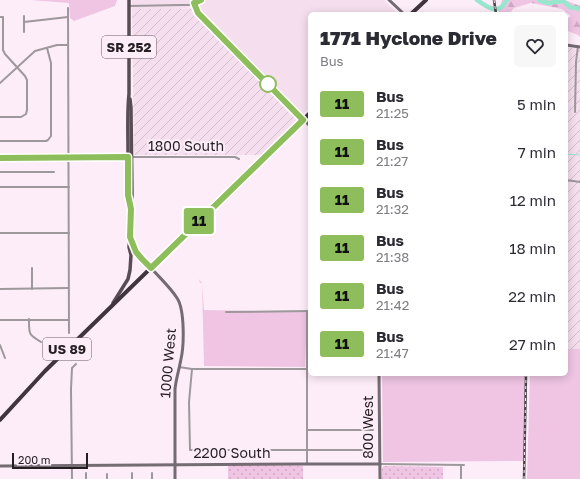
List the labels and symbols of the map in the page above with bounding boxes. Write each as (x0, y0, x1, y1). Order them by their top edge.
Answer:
road number: SR 252 (102, 36, 156, 58)
unlabelled marker (259, 75, 277, 93)
street label: 1800 South (148, 137, 224, 154)
line badge: 11 (181, 208, 217, 234)
street label: 1000 West (156, 327, 179, 399)
road number: US 89 (43, 338, 91, 360)
street label: 800 West (359, 395, 376, 459)
street label: 2200 South (193, 444, 271, 461)
scale bar (12, 451, 88, 470)

